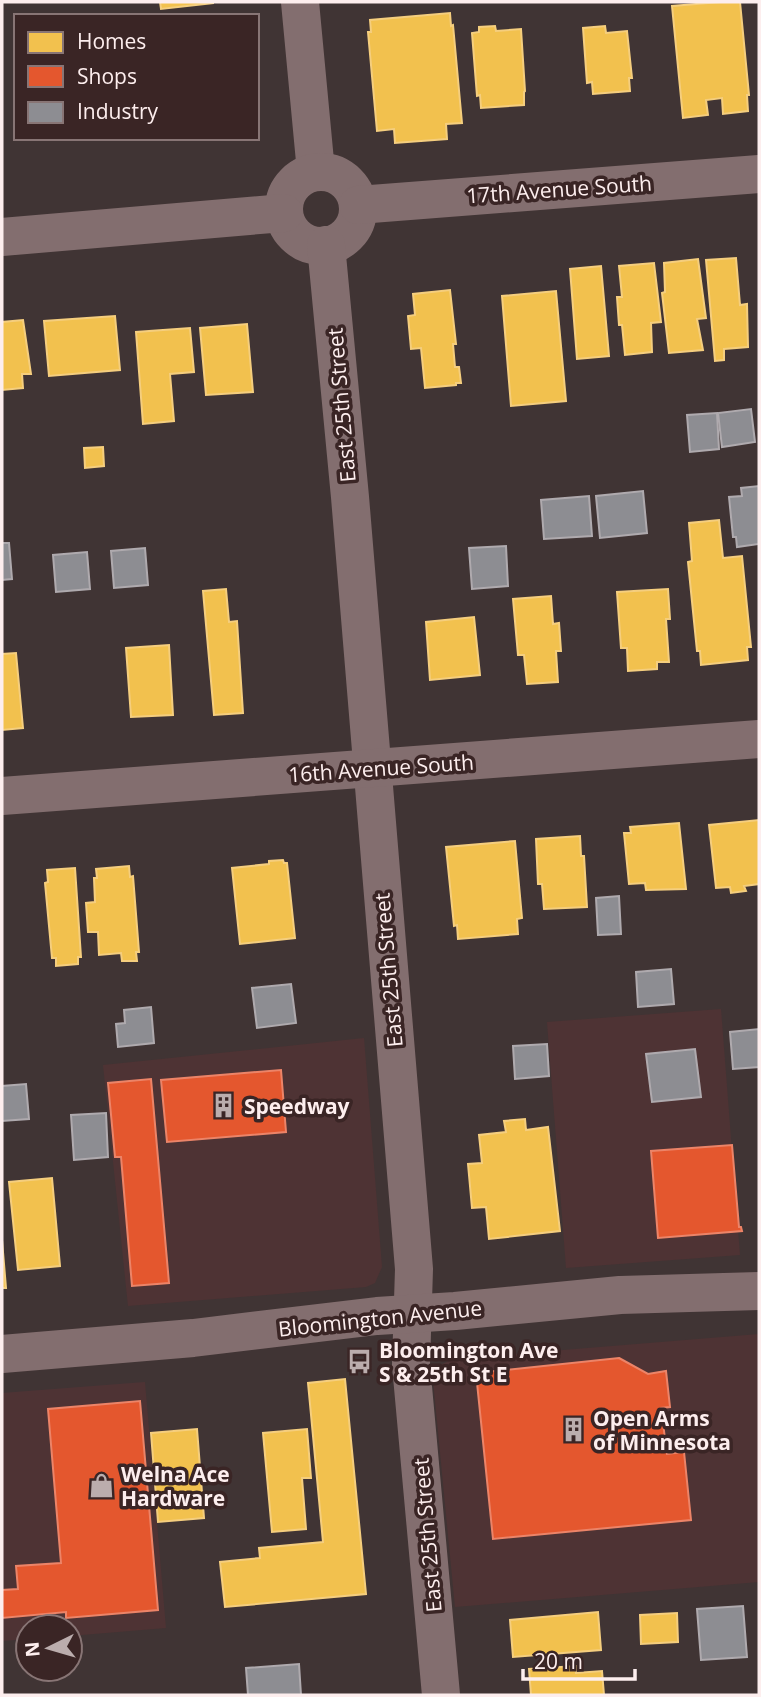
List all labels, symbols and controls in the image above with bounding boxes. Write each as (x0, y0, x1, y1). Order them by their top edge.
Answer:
legend (14, 14, 259, 140)
text: Homes (77, 27, 146, 55)
text: Shops (77, 62, 137, 90)
text: Industry (77, 97, 159, 125)
street label: 17th Avenue South (465, 169, 653, 209)
street label: East 25th Street (320, 327, 362, 483)
street label: 16th Avenue South (287, 748, 475, 788)
street label: East 25th Street (367, 892, 409, 1048)
building icon: Speedway (210, 1092, 238, 1120)
place label: Speedway (244, 1092, 350, 1120)
street label: Bloomington Avenue (277, 1293, 483, 1343)
place label: Bloomington Ave S & 25th St E (379, 1336, 558, 1388)
bus stop icon: Bloomington Ave S & 25th St E (345, 1348, 373, 1376)
place label: Open Arms of Minnesota (593, 1404, 731, 1456)
building icon: Open Arms of Minnesota (559, 1416, 587, 1444)
street label: East 25th Street (406, 1457, 448, 1613)
place label: Welna Ace Hardware (121, 1460, 230, 1512)
shop icon: Welna Ace Hardware (87, 1472, 115, 1500)
north arrow (14, 1613, 84, 1683)
scale bar (523, 1638, 635, 1682)
text: N (18, 1641, 46, 1658)
text: 20 m (534, 1647, 583, 1675)

